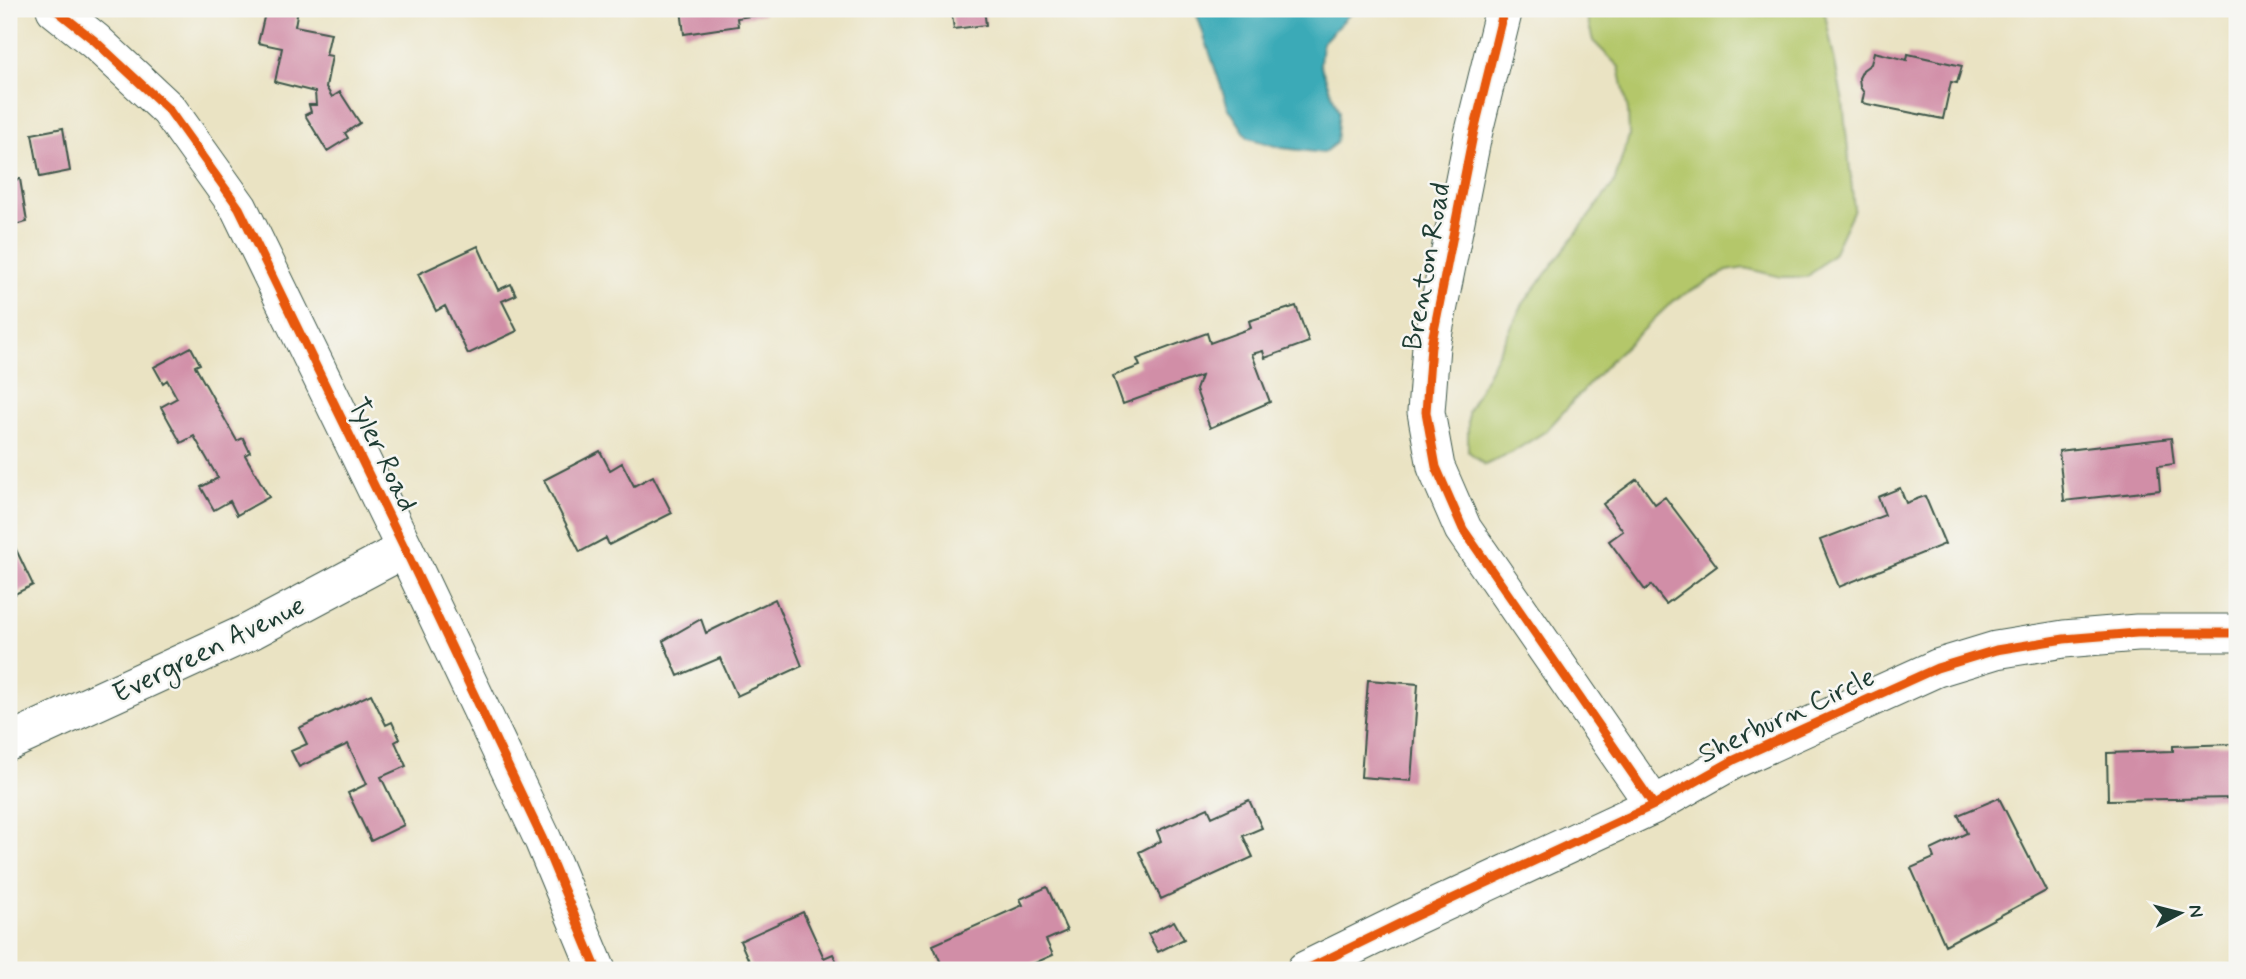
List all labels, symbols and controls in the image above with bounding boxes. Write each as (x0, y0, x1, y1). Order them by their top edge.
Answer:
street label: Brenton Road (1395, 180, 1460, 353)
street label: Tyler Road (338, 392, 425, 518)
street label: Evergreen Avenue (107, 588, 312, 715)
street label: Sherburn Circle (1693, 659, 1881, 773)
north arrow (2144, 878, 2214, 948)
text: N (2182, 903, 2209, 919)

